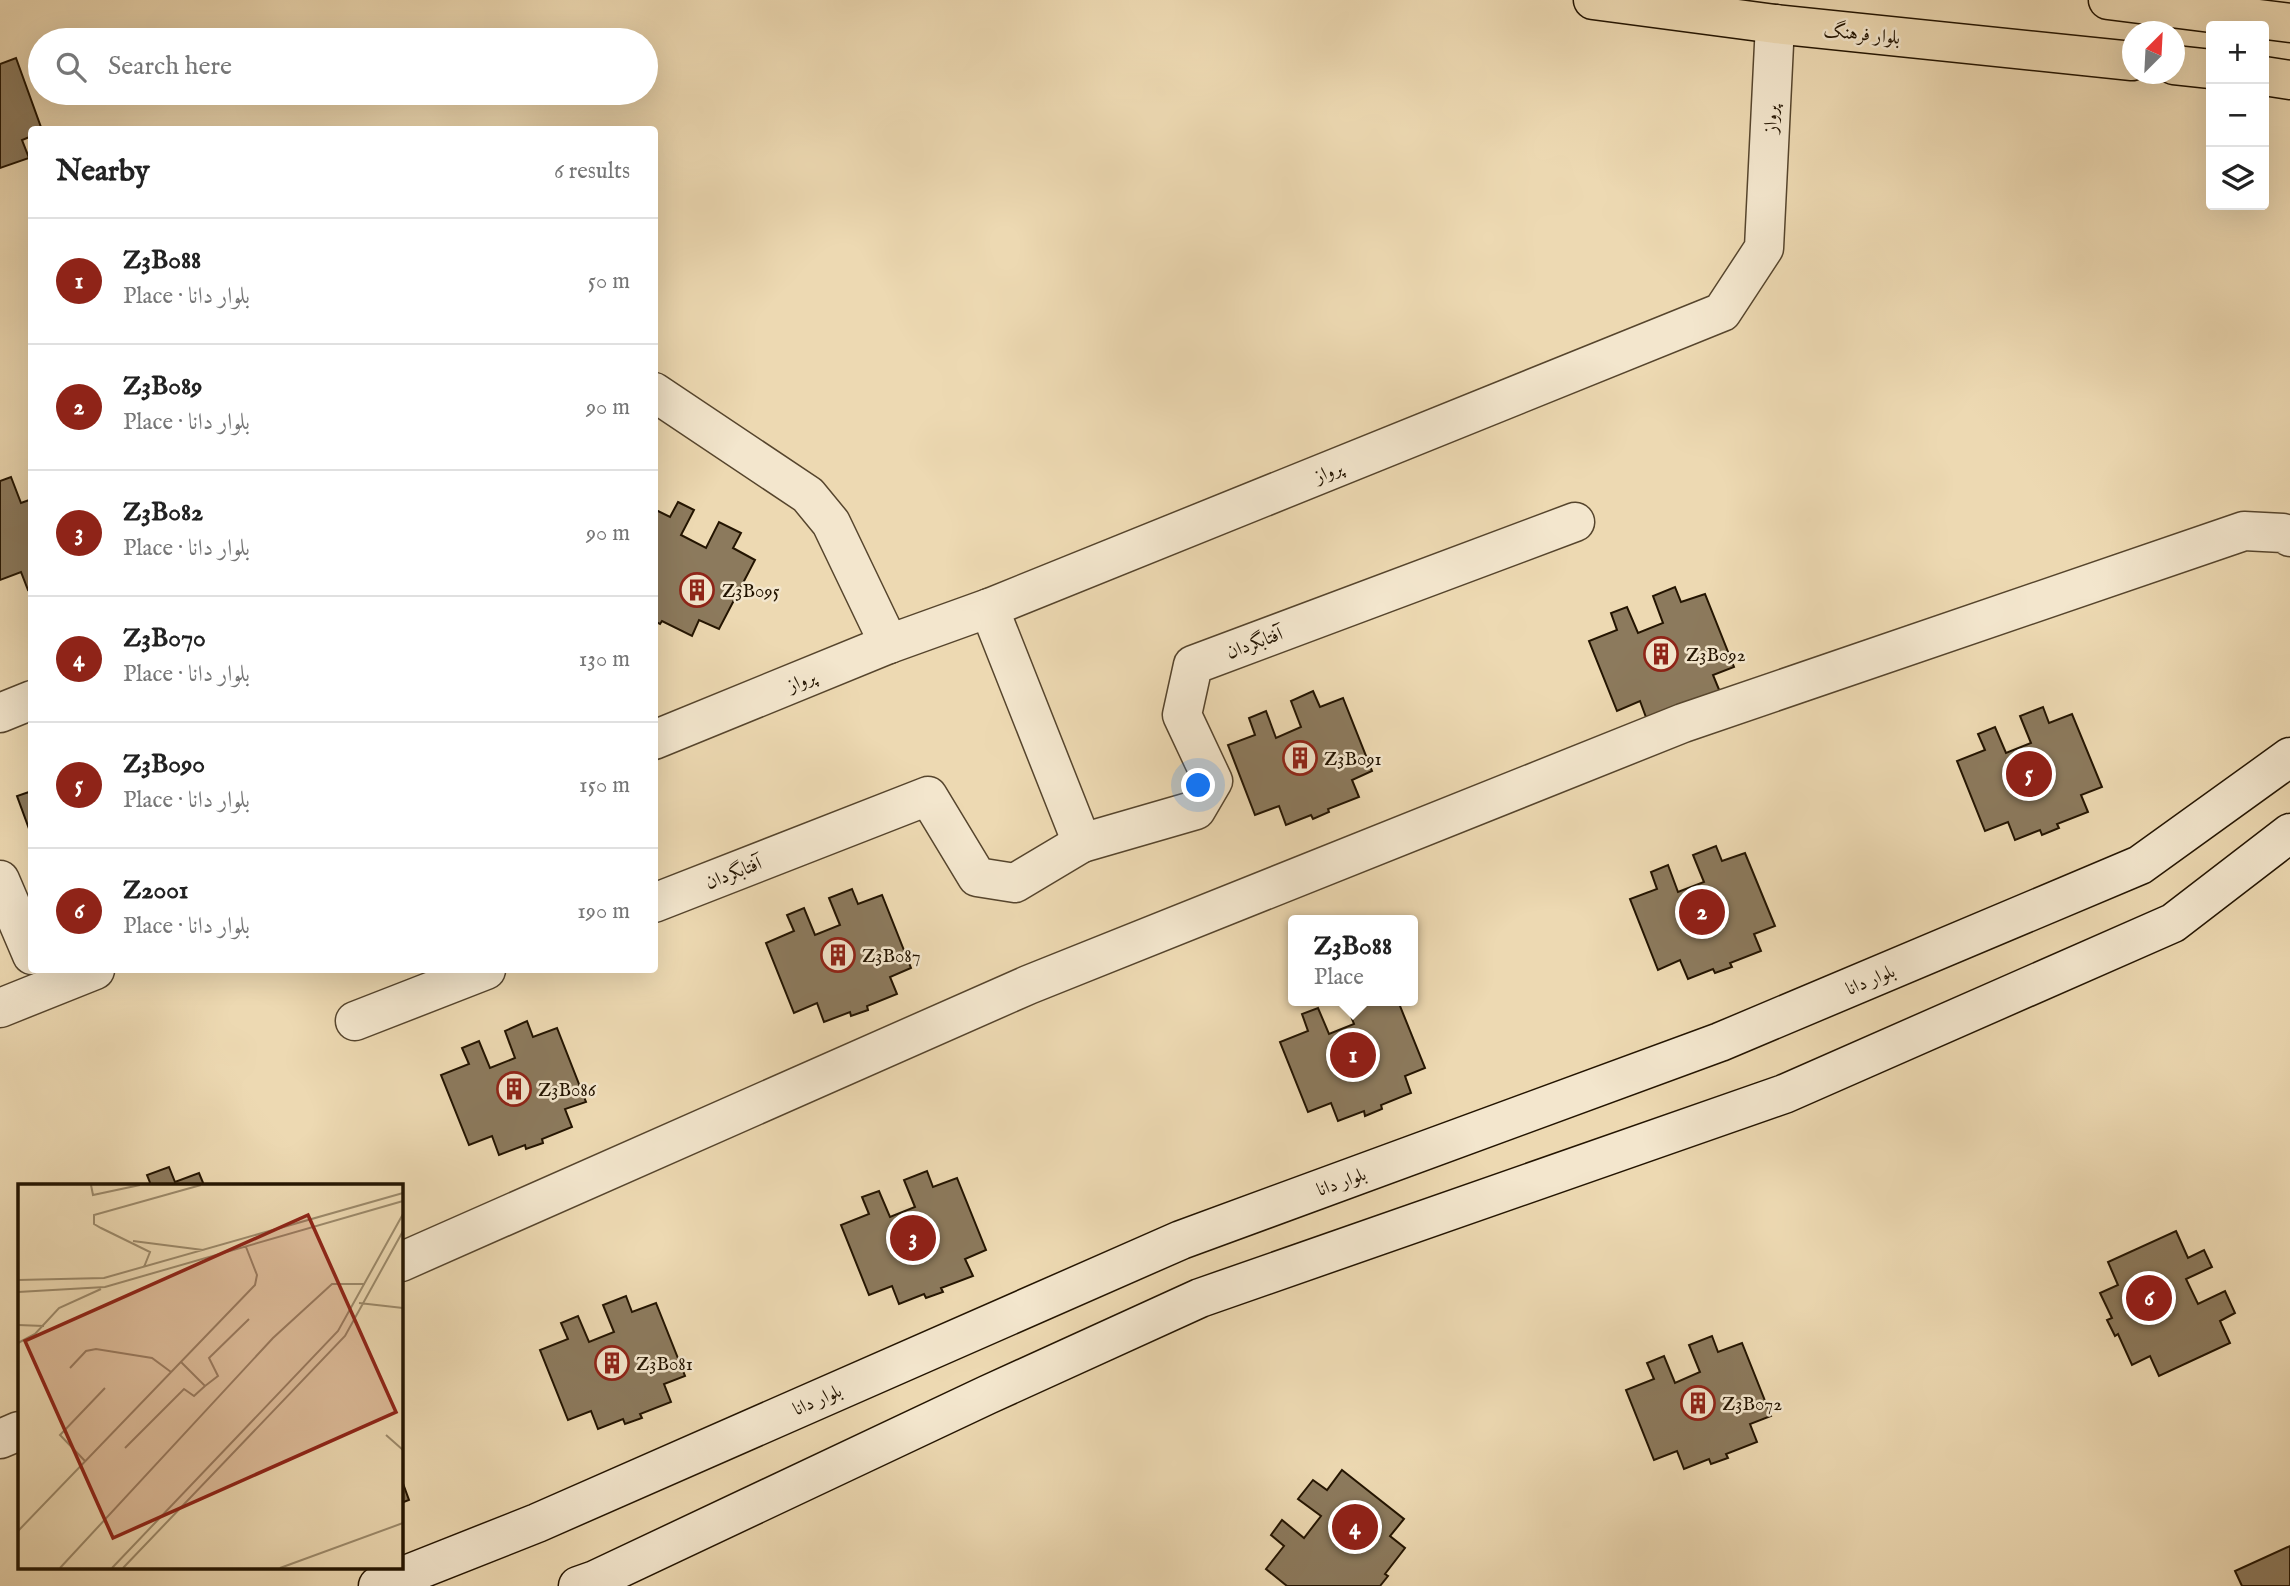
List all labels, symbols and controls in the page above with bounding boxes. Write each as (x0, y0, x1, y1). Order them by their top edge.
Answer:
street label: بلوار فرهنگ (1822, 17, 1902, 51)
north arrow (2122, 21, 2185, 84)
map controls (2206, 21, 2269, 210)
button: + (2206, 21, 2269, 84)
search box (28, 28, 658, 105)
icon: search (52, 48, 90, 86)
text: Search here (108, 50, 232, 83)
button: − (2206, 84, 2269, 147)
street label: پرواز (1759, 103, 1785, 136)
button: layers (2206, 147, 2269, 210)
text: Nearby (56, 153, 149, 191)
text: 6 results (554, 157, 630, 186)
text: Z3B088 (123, 244, 201, 277)
text: 1 (75, 267, 83, 296)
text: 50 m (588, 267, 630, 296)
text: Place · بلوار دانا (123, 282, 250, 311)
text: Z3B089 (123, 370, 202, 403)
text: 2 (74, 393, 84, 422)
text: 90 m (586, 393, 630, 422)
text: Place · بلوار دانا (123, 408, 250, 437)
street label: پرواز (1309, 456, 1348, 490)
text: Z3B082 (123, 496, 203, 529)
text: 3 (75, 519, 83, 548)
text: 90 m (586, 519, 630, 548)
text: Place · بلوار دانا (123, 534, 250, 563)
building icon: Z3B095 (678, 571, 716, 609)
place label: Z3B095 (722, 580, 780, 604)
street label: آفتابگردان (1223, 621, 1288, 665)
text: Z3B070 (123, 622, 206, 655)
building icon: Z3B092 (1642, 635, 1680, 673)
place label: Z3B092 (1686, 644, 1746, 668)
text: 4 (73, 645, 85, 674)
text: 130 m (579, 645, 630, 674)
text: Place · بلوار دانا (123, 660, 250, 689)
street label: پرواز (782, 665, 821, 699)
building icon: Z3B091 (1281, 739, 1319, 777)
text: Z3B090 (123, 748, 205, 781)
place label: Z3B091 (1324, 748, 1382, 772)
pin: 5 (2006, 748, 2052, 800)
your location (1181, 768, 1215, 802)
text: 5 (75, 771, 83, 800)
text: 150 m (579, 771, 630, 800)
text: Place · بلوار دانا (123, 786, 250, 815)
street label: آفتابگردان (702, 851, 767, 896)
text: Z2001 (123, 874, 189, 907)
pin: 2 (1679, 886, 1725, 938)
text: 6 (74, 897, 84, 926)
text: 190 m (577, 897, 630, 926)
text: Place · بلوار دانا (123, 912, 250, 941)
popup (1288, 915, 1418, 1006)
text: Z3B088 (1314, 930, 1392, 963)
building icon: Z3B087 (819, 936, 857, 974)
place label: Z3B087 (862, 945, 921, 969)
street label: بلوار دانا (1843, 960, 1899, 1002)
text: Place (1314, 963, 1364, 992)
pin: 1 (1330, 1029, 1376, 1081)
building icon: Z3B086 (495, 1070, 533, 1108)
place label: Z3B086 (538, 1079, 597, 1103)
street label: بلوار دانا (1314, 1163, 1370, 1203)
inset map (18, 1184, 402, 1568)
pin: 3 (890, 1212, 936, 1264)
pin: 6 (2126, 1272, 2172, 1324)
building icon: Z3B081 (593, 1344, 631, 1382)
place label: Z3B081 (636, 1353, 693, 1377)
street label: بلوار دانا (790, 1379, 846, 1422)
building icon: Z3B072 (1679, 1384, 1717, 1422)
place label: Z3B072 (1722, 1393, 1782, 1417)
pin: 4 (1332, 1501, 1378, 1553)

